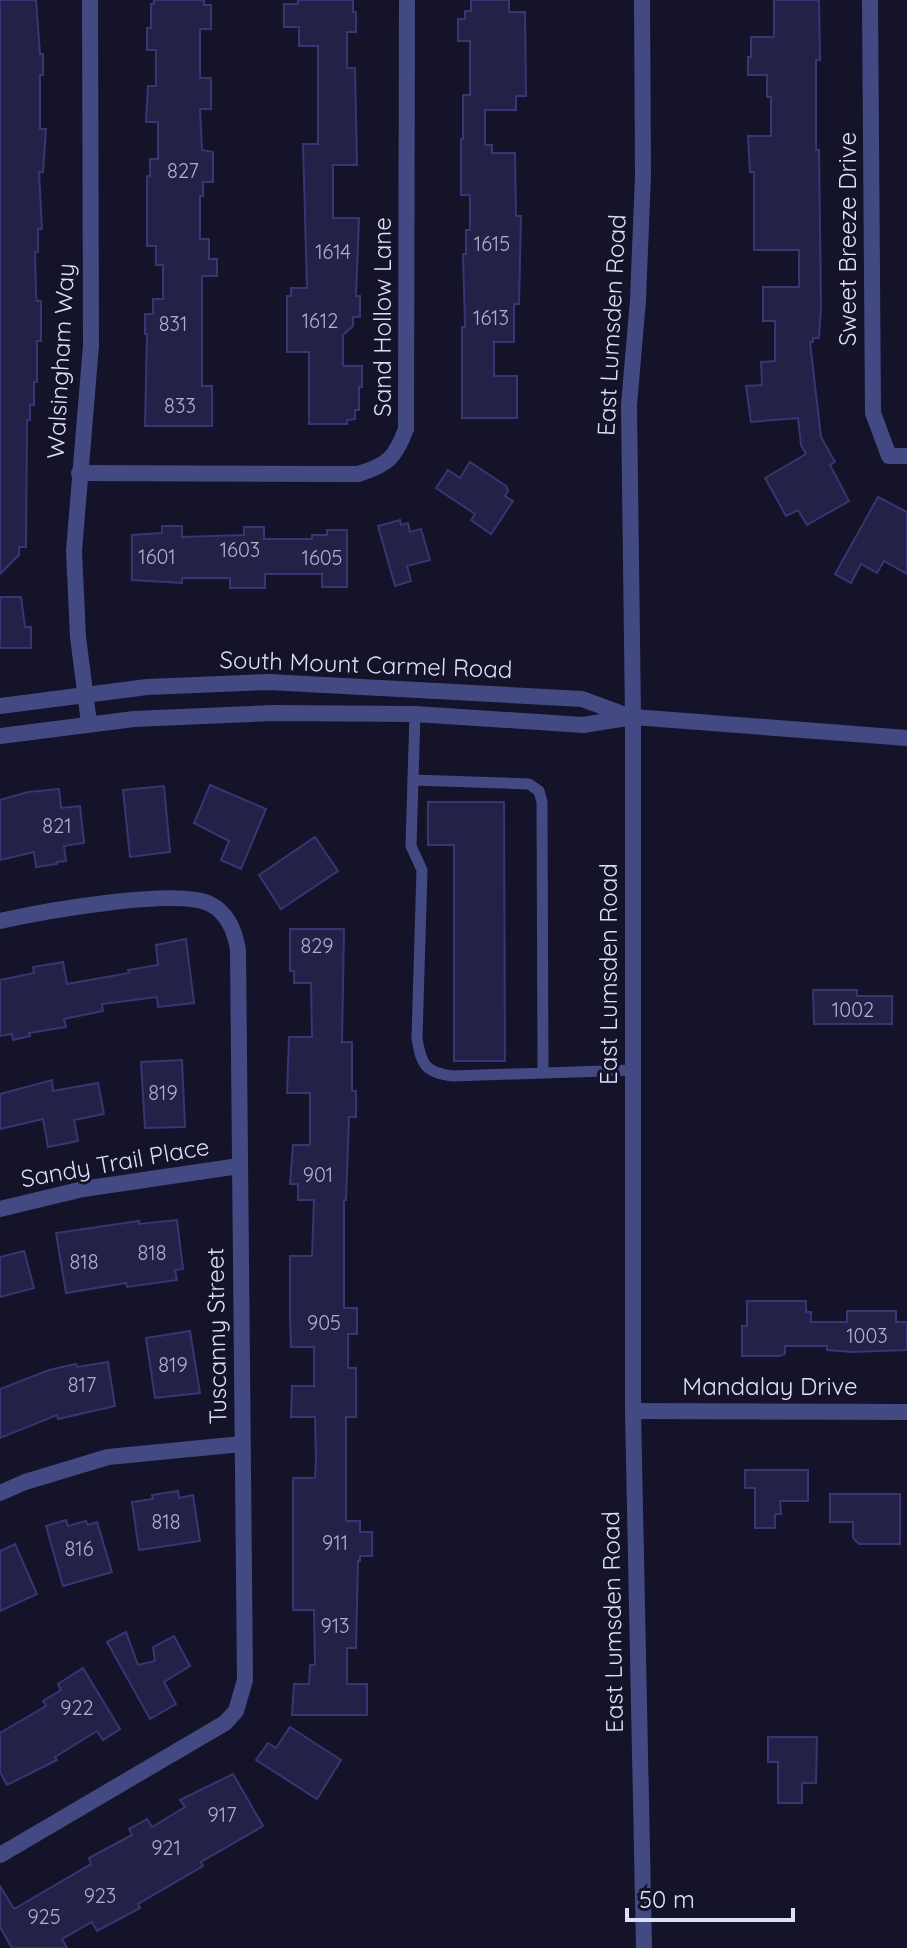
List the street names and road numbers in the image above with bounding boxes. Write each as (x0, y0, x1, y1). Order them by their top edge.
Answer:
street label: Sweet Breeze Drive (832, 132, 862, 346)
street label: East Lumsden Road (590, 213, 632, 436)
street label: Sand Hollow Lane (367, 217, 397, 417)
street label: Walsingham Way (40, 262, 80, 460)
street label: South Mount Carmel Road (219, 644, 513, 684)
street label: East Lumsden Road (593, 863, 623, 1085)
street label: Sandy Trail Place (18, 1131, 211, 1193)
street label: Tuscanny Street (199, 1247, 233, 1425)
street label: Mandalay Drive (682, 1371, 858, 1401)
street label: East Lumsden Road (595, 1511, 629, 1733)

